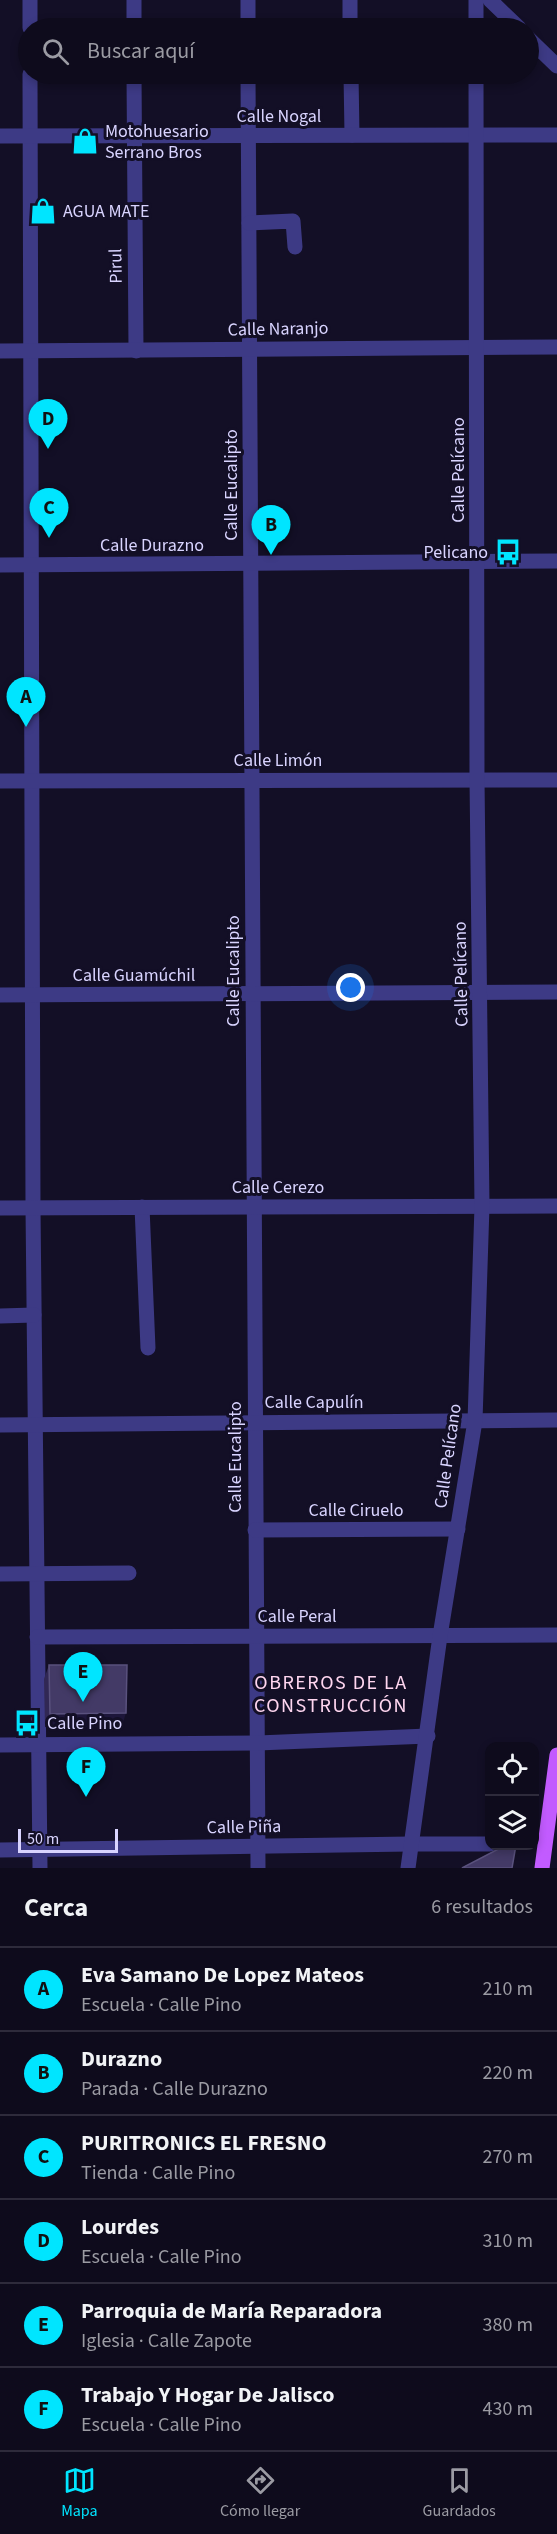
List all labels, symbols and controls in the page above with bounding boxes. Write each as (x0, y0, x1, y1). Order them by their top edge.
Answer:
search box (18, 18, 539, 84)
icon: search (39, 35, 72, 68)
text: Buscar aquí (87, 35, 195, 67)
street label: Calle Nogal (237, 104, 321, 129)
place label: Motohuesario Serrano Bros (105, 119, 209, 165)
shop icon: Motohuesario Serrano Bros (70, 126, 100, 156)
shop icon: AGUA MATE (28, 196, 58, 226)
place label: AGUA MATE (63, 199, 149, 224)
street label: Pirul (103, 248, 129, 284)
street label: Calle Naranjo (227, 316, 329, 342)
pin: D (28, 400, 68, 449)
street label: Calle Pelícano (446, 417, 471, 523)
street label: Calle Eucalipto (219, 429, 244, 541)
pin: C (29, 488, 68, 538)
pin: B (252, 506, 290, 555)
street label: Calle Durazno (100, 533, 204, 558)
bus stop icon: Pelicano (493, 537, 523, 567)
place label: Pelicano (424, 540, 488, 565)
pin: A (6, 678, 46, 727)
street label: Calle Limón (234, 748, 322, 773)
street label: Calle Eucalipto (221, 915, 246, 1027)
street label: Calle Pelícano (448, 921, 474, 1027)
street label: Calle Guamúchil (73, 963, 195, 988)
your location (336, 973, 365, 1002)
street label: Calle Cerezo (232, 1175, 324, 1200)
street label: Calle Capulín (264, 1390, 364, 1415)
street label: Calle Eucalipto (223, 1401, 248, 1513)
street label: Calle Pelícano (428, 1402, 468, 1510)
street label: Calle Ciruelo (308, 1498, 404, 1523)
street label: Calle Peral (257, 1604, 337, 1629)
pin: E (64, 1652, 103, 1702)
district label: OBREROS DE LA CONSTRUCCIÓN (254, 1669, 408, 1720)
bus stop icon: Calle Pino (12, 1708, 42, 1738)
place label: Calle Pino (47, 1711, 122, 1736)
map controls (485, 1742, 539, 1850)
button: locate (485, 1742, 539, 1796)
pin: F (66, 1748, 106, 1797)
button: layers (485, 1796, 539, 1850)
street label: Calle Piña (206, 1814, 282, 1840)
scale bar (18, 1826, 118, 1854)
text: 50 m (27, 1828, 59, 1850)
text: Cerca (24, 1889, 88, 1926)
text: 6 resultados (431, 1893, 533, 1921)
text: Eva Samano De Lopez Mateos (81, 1959, 364, 1991)
text: A (38, 1975, 49, 2003)
text: 210 m (483, 1975, 533, 2003)
text: Escuela · Calle Pino (81, 1991, 242, 2019)
text: Durazno (81, 2043, 162, 2075)
text: B (37, 2059, 50, 2087)
text: 220 m (483, 2059, 533, 2087)
text: Parada · Calle Durazno (81, 2075, 268, 2103)
text: PURITRONICS EL FRESNO (81, 2127, 327, 2159)
text: C (38, 2143, 49, 2171)
text: 270 m (483, 2143, 533, 2171)
text: Tienda · Calle Pino (81, 2159, 235, 2187)
text: Lourdes (81, 2211, 159, 2243)
text: D (37, 2227, 50, 2255)
text: 310 m (483, 2227, 533, 2255)
text: Escuela · Calle Pino (81, 2243, 242, 2271)
text: Parroquia de María Reparadora (81, 2295, 382, 2327)
text: E (38, 2311, 49, 2339)
text: 380 m (483, 2311, 533, 2339)
text: Iglesia · Calle Zapote (81, 2327, 252, 2355)
text: Trabajo Y Hogar De Jalisco (81, 2379, 334, 2411)
text: F (38, 2395, 49, 2423)
text: 430 m (483, 2395, 533, 2423)
text: Escuela · Calle Pino (81, 2411, 242, 2439)
tab: Mapa (61, 2464, 98, 2522)
tab: Cómo llegar (220, 2464, 300, 2522)
tab: Guardados (423, 2464, 496, 2522)

